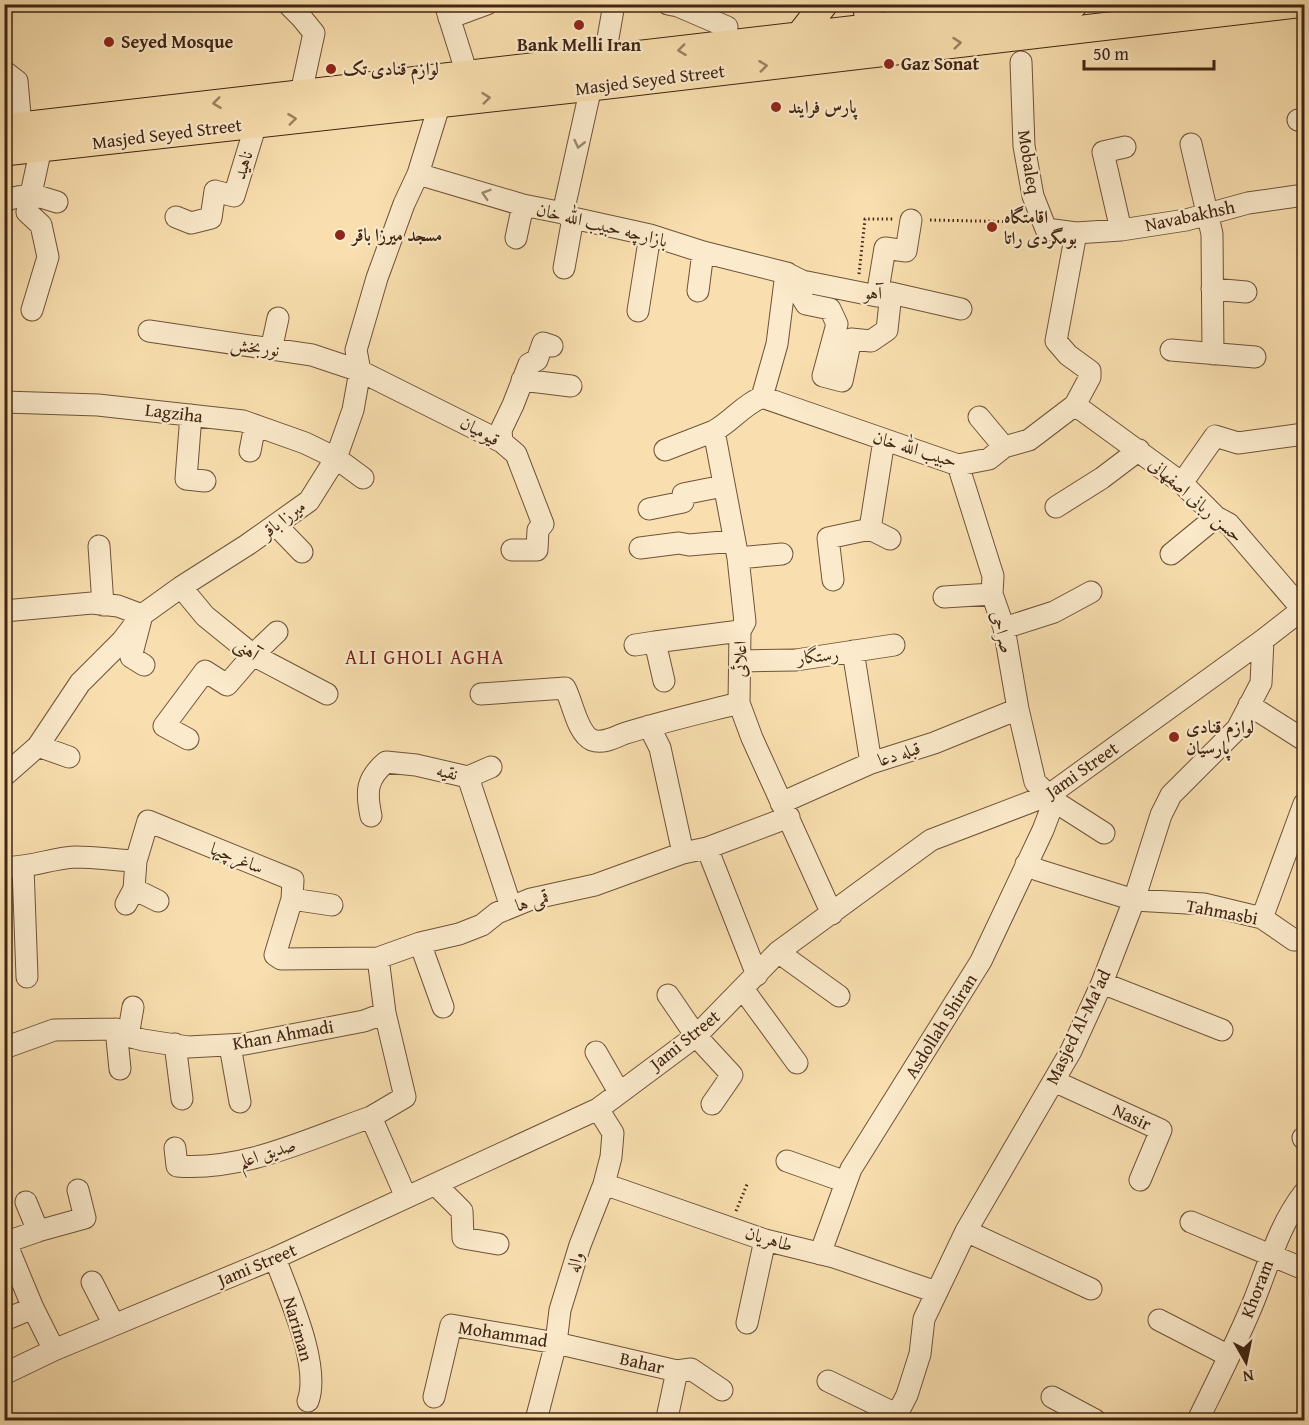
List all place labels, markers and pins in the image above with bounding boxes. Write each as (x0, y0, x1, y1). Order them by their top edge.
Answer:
marker: Bank Melli Iran (572, 18, 586, 32)
place label: Seyed Mosque (121, 28, 233, 55)
place label: Bank Melli Iran (517, 31, 641, 58)
marker: Seyed Mosque (102, 35, 116, 49)
place label: Gaz Sonat (901, 50, 980, 77)
place label: لوازم قنادی تک (343, 55, 439, 85)
marker: Gaz Sonat (882, 57, 896, 71)
marker: لوازم قنادی تک (324, 62, 338, 76)
place label: پارس فرایند (788, 93, 858, 120)
marker: پارس فرایند (769, 100, 783, 114)
place label: اقامتگاه بومگردی راتا (1004, 203, 1077, 251)
marker: اقامتگاه بومگردی راتا (985, 220, 999, 234)
place label: مسجد میرزا باقر (350, 221, 442, 248)
marker: مسجد میرزا باقر (333, 228, 347, 242)
place label: لوازم قنادی پارسیان (1186, 713, 1254, 761)
marker: لوازم قنادی پارسیان (1167, 730, 1181, 744)

